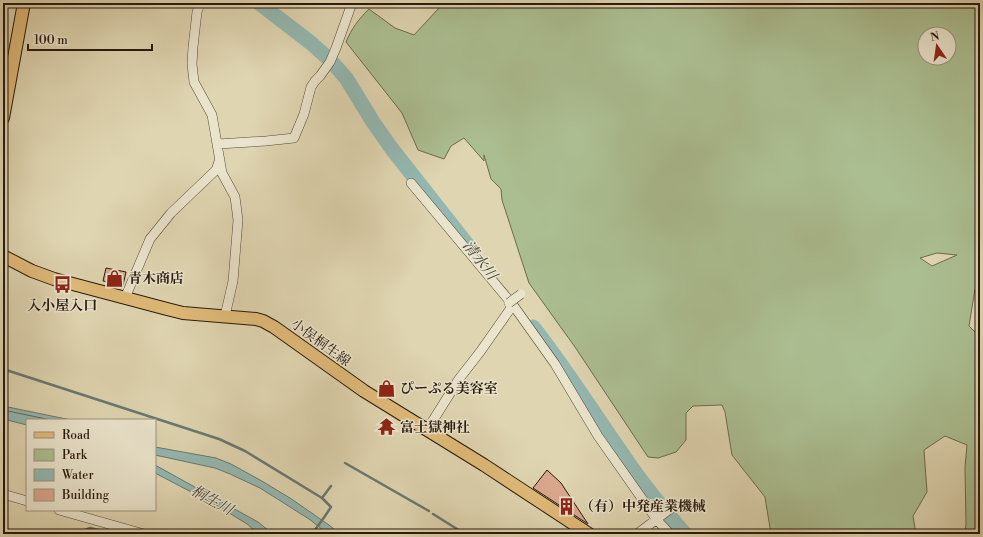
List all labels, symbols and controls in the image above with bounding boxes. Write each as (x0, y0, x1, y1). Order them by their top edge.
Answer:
scale bar (28, 26, 152, 52)
north arrow (917, 26, 957, 66)
text: N (929, 29, 941, 45)
text: 100 m (34, 33, 68, 48)
water label: 清水川 (458, 237, 502, 285)
shop icon: 青木商店 (105, 268, 125, 288)
place label: 青木商店 (128, 270, 184, 288)
bus stop icon: 入小屋入口 (52, 275, 72, 295)
place label: 入小屋入口 (27, 297, 97, 315)
street label: 小俣桐生線 (287, 315, 354, 371)
shop icon: ぴーぷる美容室 (377, 378, 397, 398)
place label: ぴーぷる美容室 (400, 380, 498, 398)
temple icon: 富士獄神社 (377, 417, 397, 437)
legend (26, 419, 156, 511)
place label: 富士獄神社 (400, 419, 470, 437)
text: Road (62, 428, 90, 443)
text: Park (62, 448, 88, 463)
text: Water (61, 468, 94, 483)
water label: 桐生川 (187, 481, 238, 521)
text: Building (61, 488, 110, 503)
building icon: （有）中発産業機械 (557, 496, 577, 516)
place label: （有）中発産業機械 (580, 498, 706, 516)

